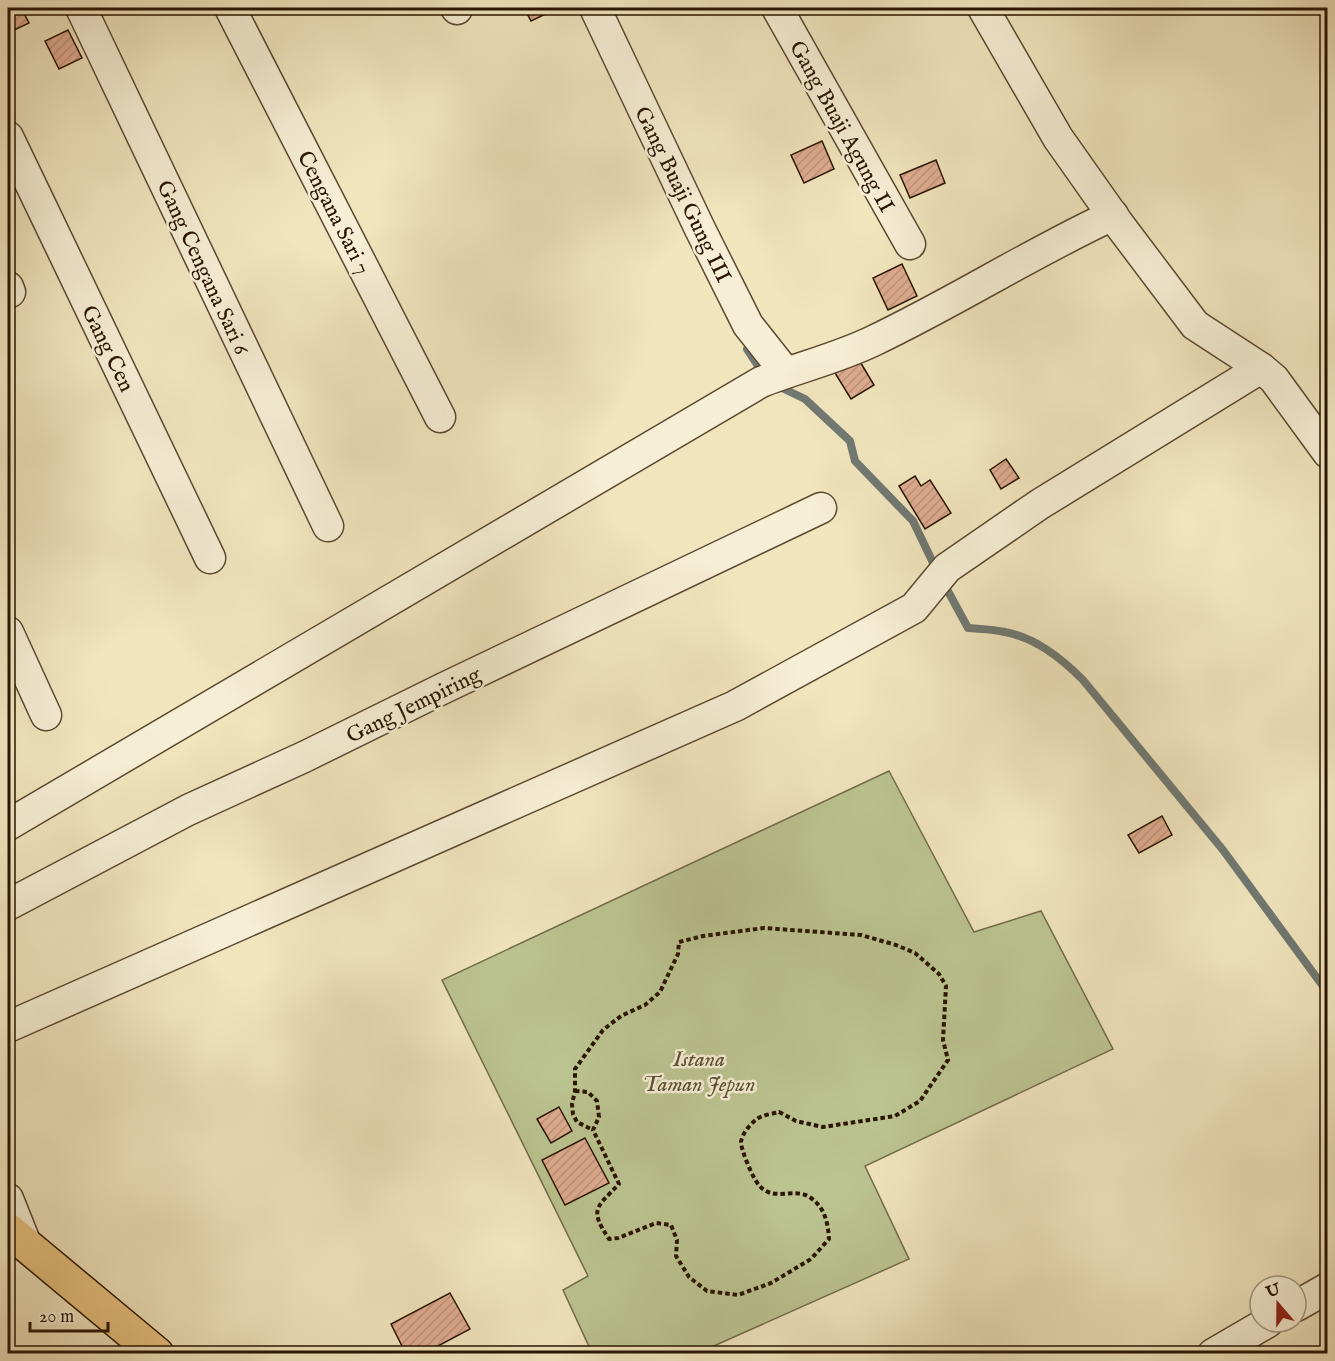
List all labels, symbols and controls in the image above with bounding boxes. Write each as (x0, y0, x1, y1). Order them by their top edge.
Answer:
street label: Gang Buaji Agung II (782, 36, 900, 218)
street label: Gang Buaji Gung III (627, 102, 737, 288)
street label: Cengana Sari 7 (290, 146, 376, 279)
street label: Gang Cengana Sari 6 (149, 176, 255, 360)
street label: Gang Cen (74, 301, 140, 397)
street label: Gang Jempiring (342, 661, 487, 750)
park label: Istana Taman Jepun (643, 1046, 755, 1099)
north arrow (1248, 1274, 1308, 1334)
text: U (1263, 1280, 1284, 1304)
scale bar (30, 1295, 108, 1333)
text: 20 m (39, 1306, 74, 1329)

